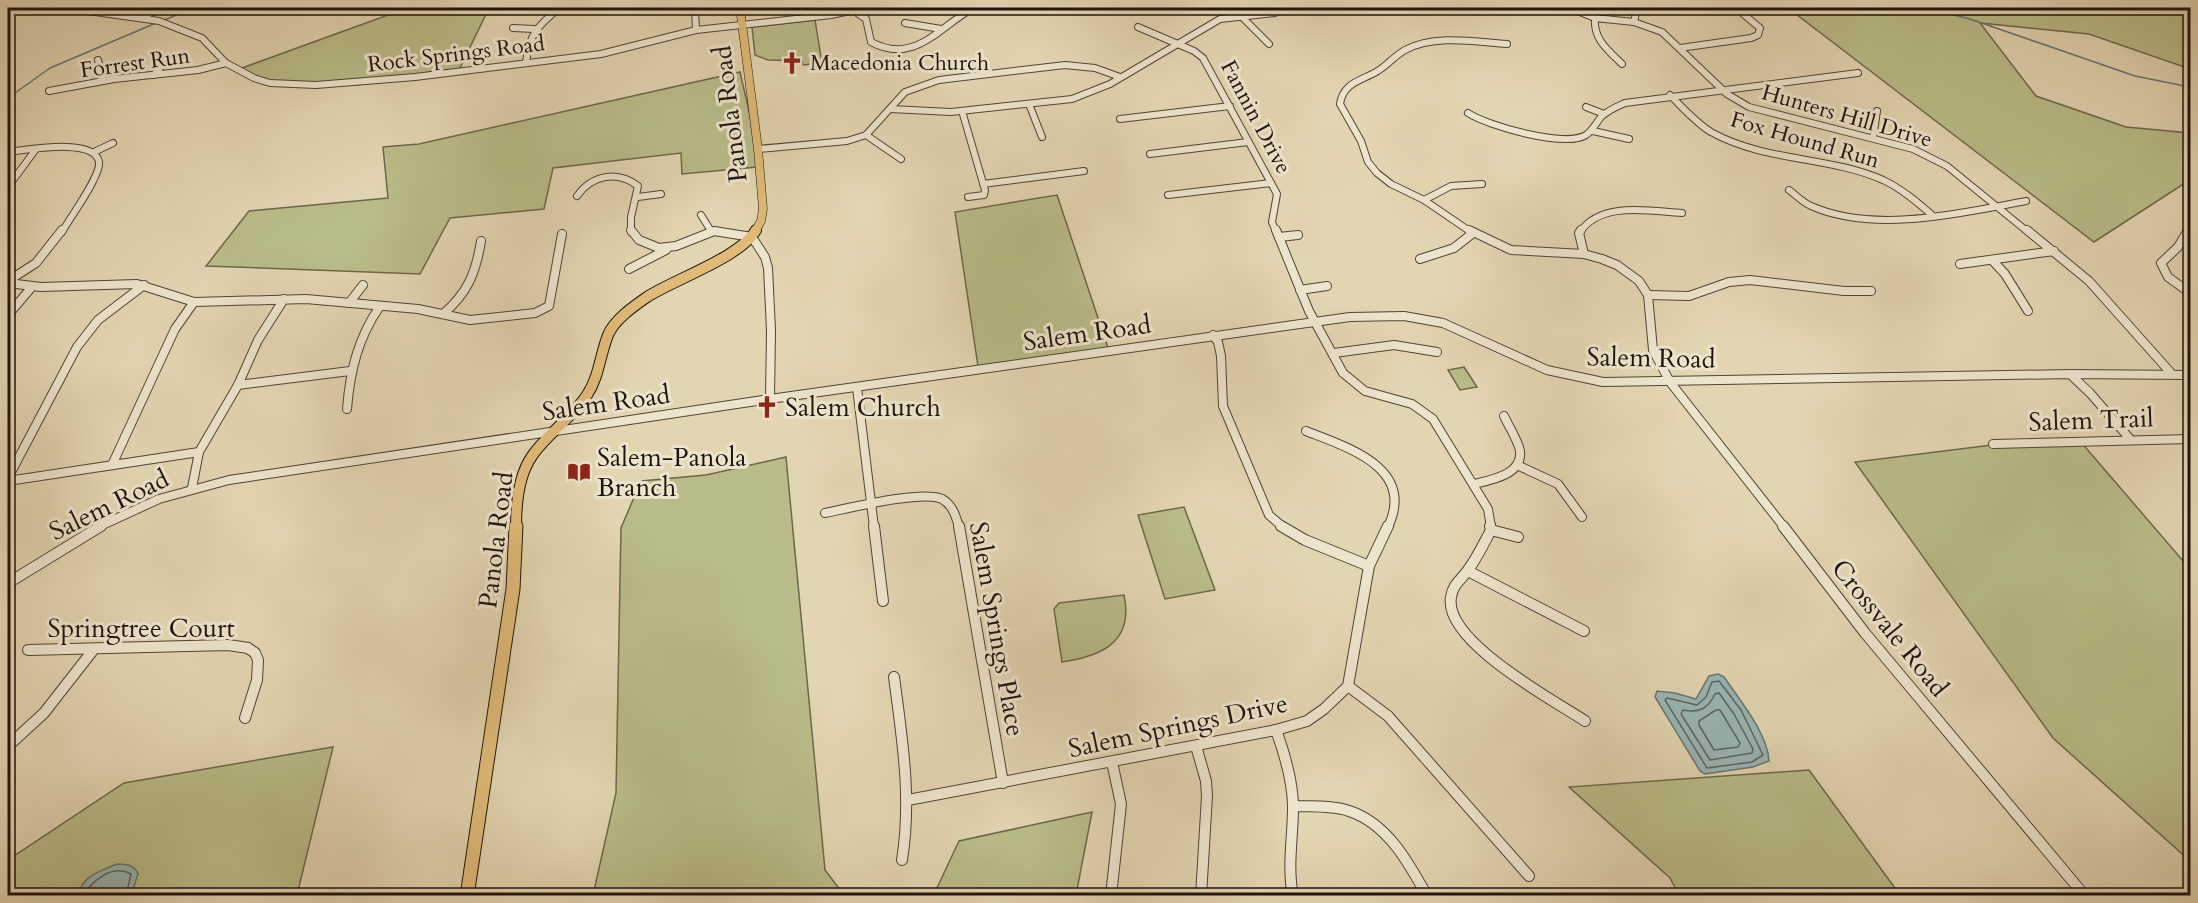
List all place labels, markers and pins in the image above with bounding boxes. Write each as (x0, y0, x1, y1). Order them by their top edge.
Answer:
place label: Macedonia Church (810, 48, 989, 78)
church icon: Macedonia Church (779, 50, 805, 76)
place label: Salem Church (785, 390, 941, 425)
church icon: Salem Church (754, 394, 780, 420)
place label: Salem-Panola Branch (597, 440, 747, 505)
library icon: Salem-Panola Branch (566, 459, 592, 485)

